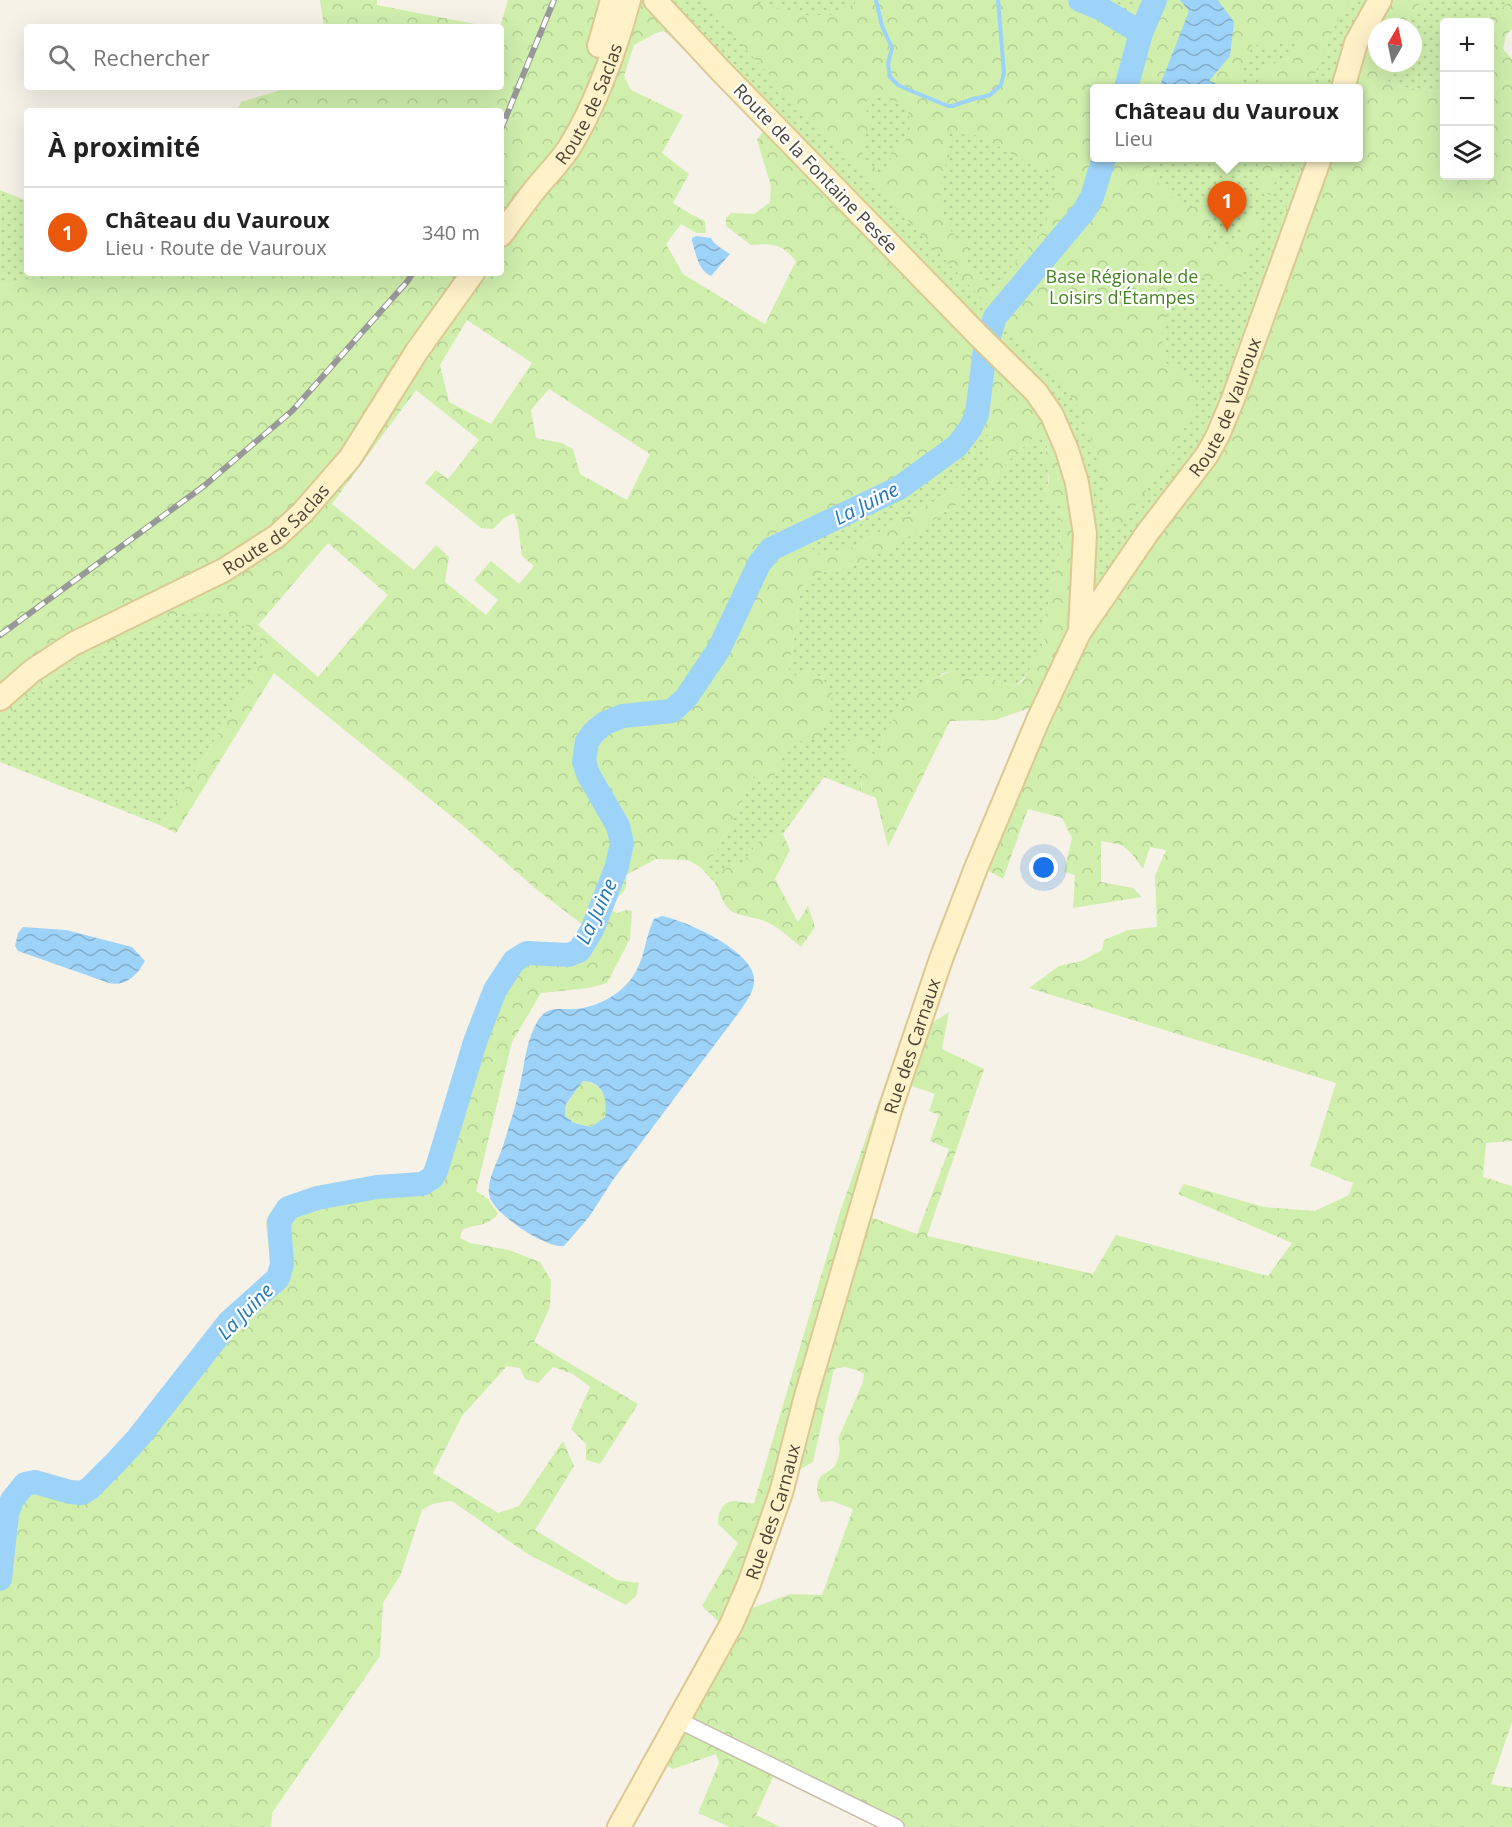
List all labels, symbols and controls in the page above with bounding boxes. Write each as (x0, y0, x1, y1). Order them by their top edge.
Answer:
north arrow (1368, 18, 1422, 72)
map controls (1440, 18, 1494, 180)
button: + (1440, 18, 1494, 72)
search box (24, 24, 504, 90)
street label: Route de Saclas (549, 40, 627, 169)
icon: search (45, 41, 78, 74)
text: Rechercher (93, 42, 210, 72)
button: − (1440, 72, 1494, 126)
street label: Route de la Fontaine Pesée (729, 78, 903, 258)
popup (1090, 84, 1363, 162)
text: Château du Vauroux (1114, 95, 1339, 125)
text: Lieu (1114, 125, 1153, 152)
button: layers (1440, 126, 1494, 180)
text: À proximité (48, 129, 200, 165)
pin: 1 (1208, 182, 1246, 231)
text: Château du Vauroux (105, 204, 330, 234)
text: 1 (62, 219, 73, 246)
text: 340 m (422, 219, 480, 246)
text: Lieu · Route de Vauroux (105, 234, 327, 261)
park label: Base Régionale de Loisirs d'Étampes (1046, 264, 1198, 309)
street label: Route de Vauroux (1183, 334, 1266, 481)
water label: La Juine (829, 475, 903, 531)
street label: Route de Saclas (218, 479, 334, 580)
your location (1029, 853, 1058, 882)
water label: La Juine (569, 874, 623, 948)
street label: Rue des Carnaux (878, 975, 946, 1117)
water label: La Juine (211, 1277, 279, 1345)
street label: Rue des Carnaux (739, 1440, 805, 1583)

